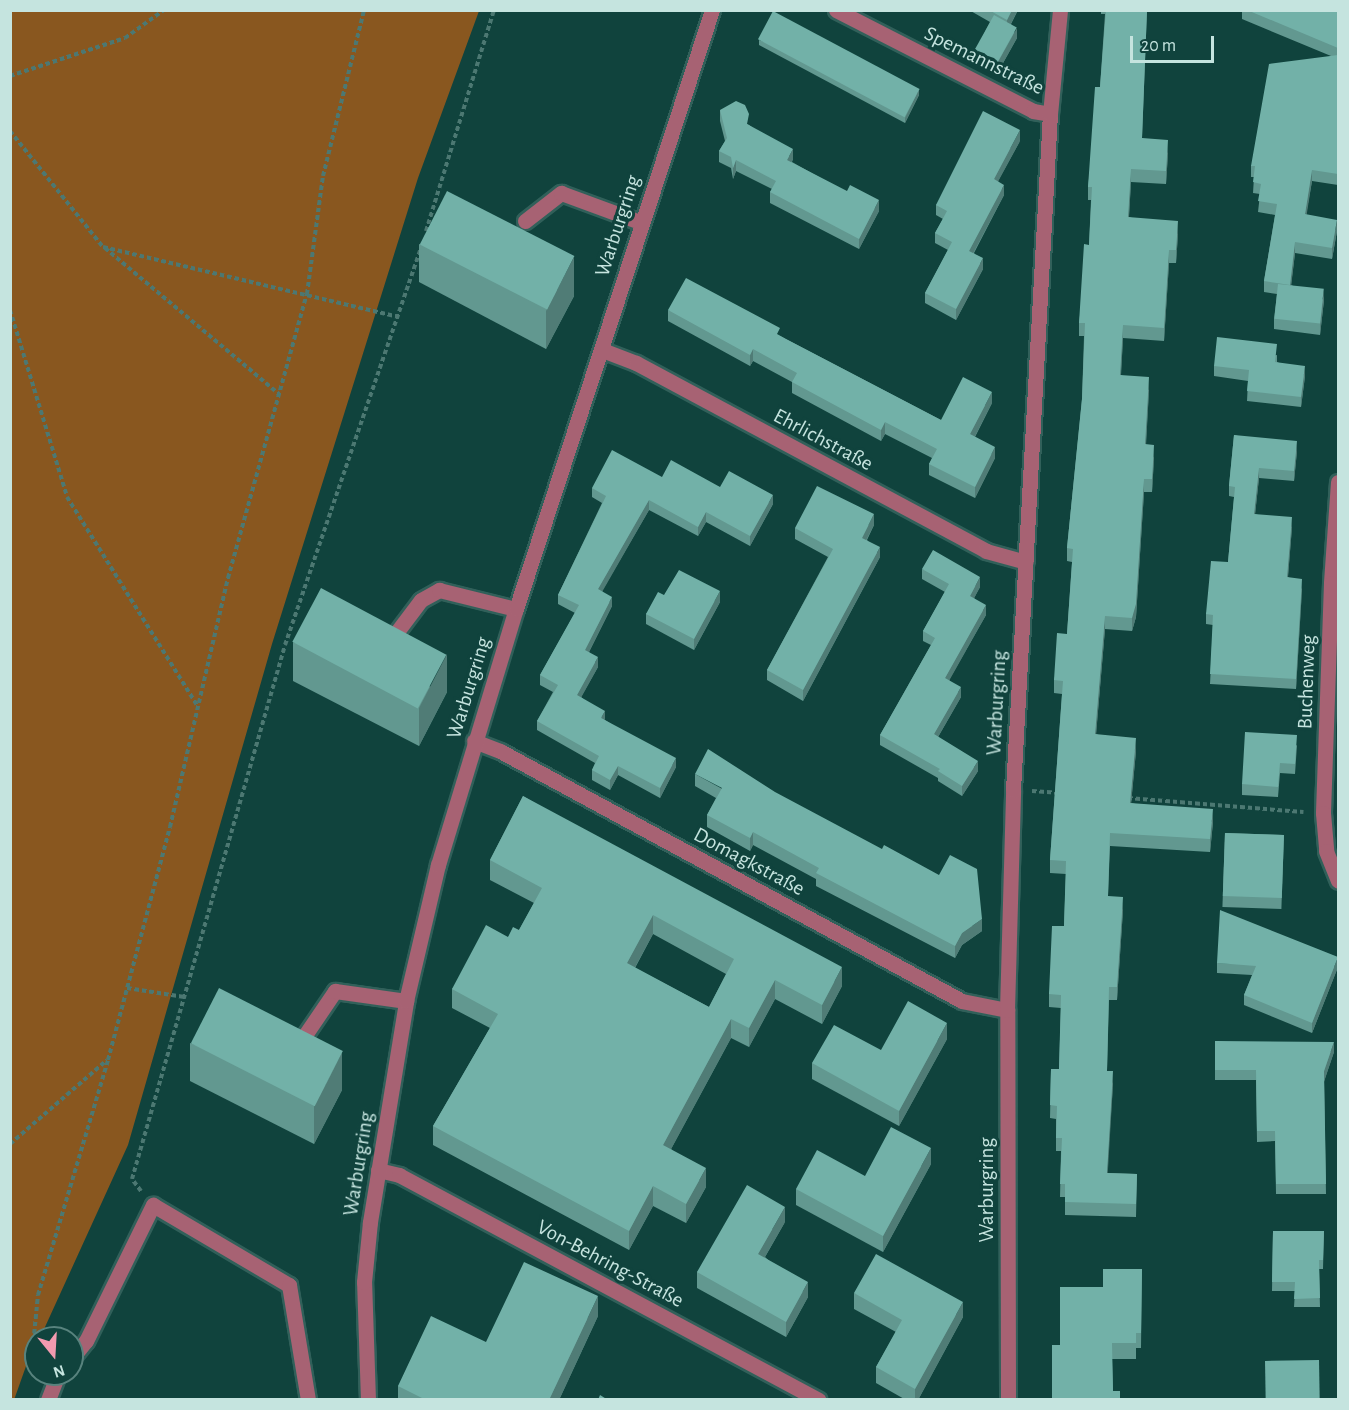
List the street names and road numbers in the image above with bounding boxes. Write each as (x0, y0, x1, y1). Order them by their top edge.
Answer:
street label: Spemannstraße (920, 21, 1048, 101)
street label: Warburgring (590, 172, 646, 280)
street label: Ehrlichstraße (769, 403, 877, 477)
street label: Warburgring (442, 634, 496, 742)
street label: Buchenweg (1293, 634, 1321, 730)
street label: Warburgring (982, 650, 1012, 756)
street label: Domagkstraße (689, 822, 809, 902)
street label: Warburgring (338, 1110, 380, 1218)
street label: Warburgring (974, 1137, 1000, 1243)
street label: Von-Behring-Straße (532, 1215, 688, 1313)

